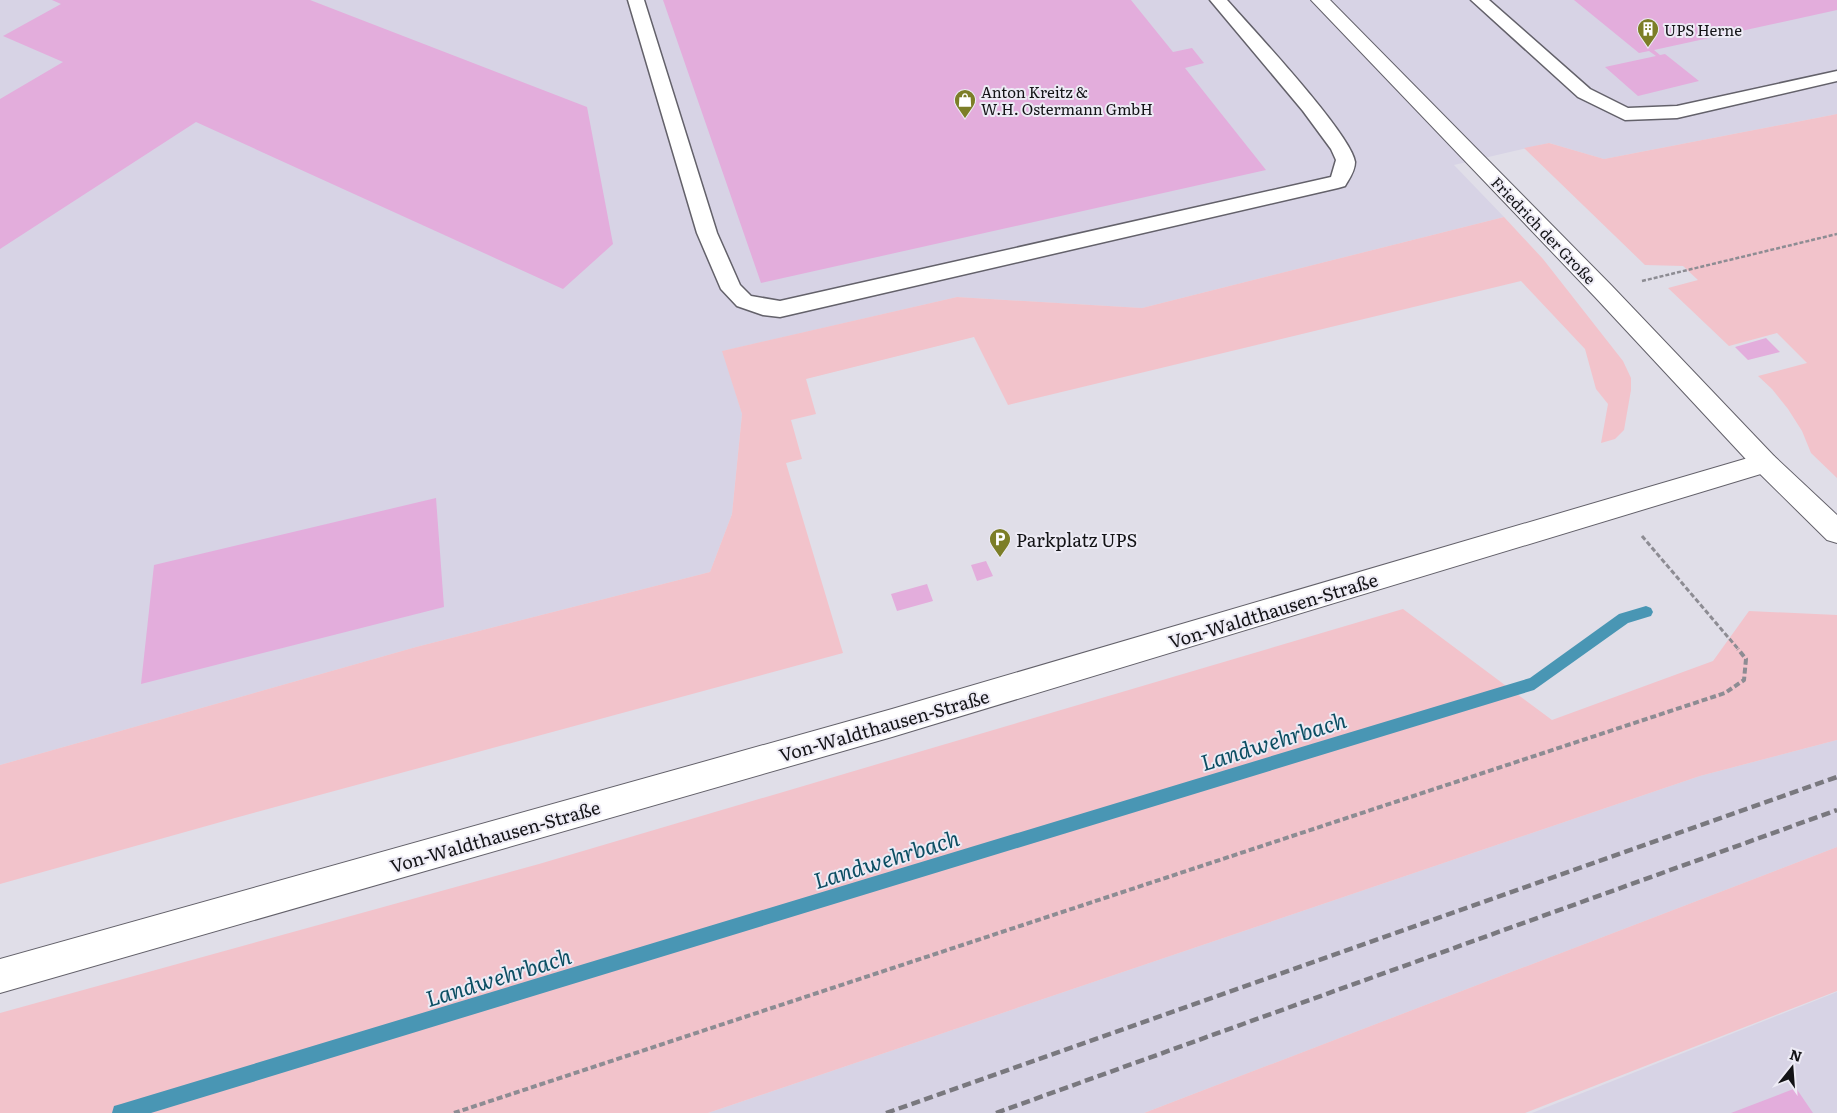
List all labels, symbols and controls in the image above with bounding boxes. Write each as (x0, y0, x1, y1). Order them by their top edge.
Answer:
building icon: UPS Herne (1636, 17, 1660, 48)
place label: UPS Herne (1664, 18, 1742, 41)
place label: Anton Kreitz & W.H. Ostermann GmbH (981, 80, 1153, 120)
shop icon: Anton Kreitz & W.H. Ostermann GmbH (953, 88, 977, 119)
street label: Friedrich der Große (1486, 171, 1602, 289)
place label: Parkplatz UPS (1016, 526, 1137, 553)
parking icon: Parkplatz UPS (988, 527, 1012, 558)
street label: Von-Waldthausen-Straße (1165, 565, 1381, 655)
street label: Von-Waldthausen-Straße (776, 682, 992, 768)
water label: Landwehrbach (1196, 702, 1350, 778)
street label: Von-Waldthausen-Straße (387, 793, 603, 879)
water label: Landwehrbach (809, 820, 963, 896)
water label: Landwehrbach (421, 938, 575, 1014)
north arrow (1767, 1043, 1817, 1093)
text: N (1788, 1043, 1805, 1066)

